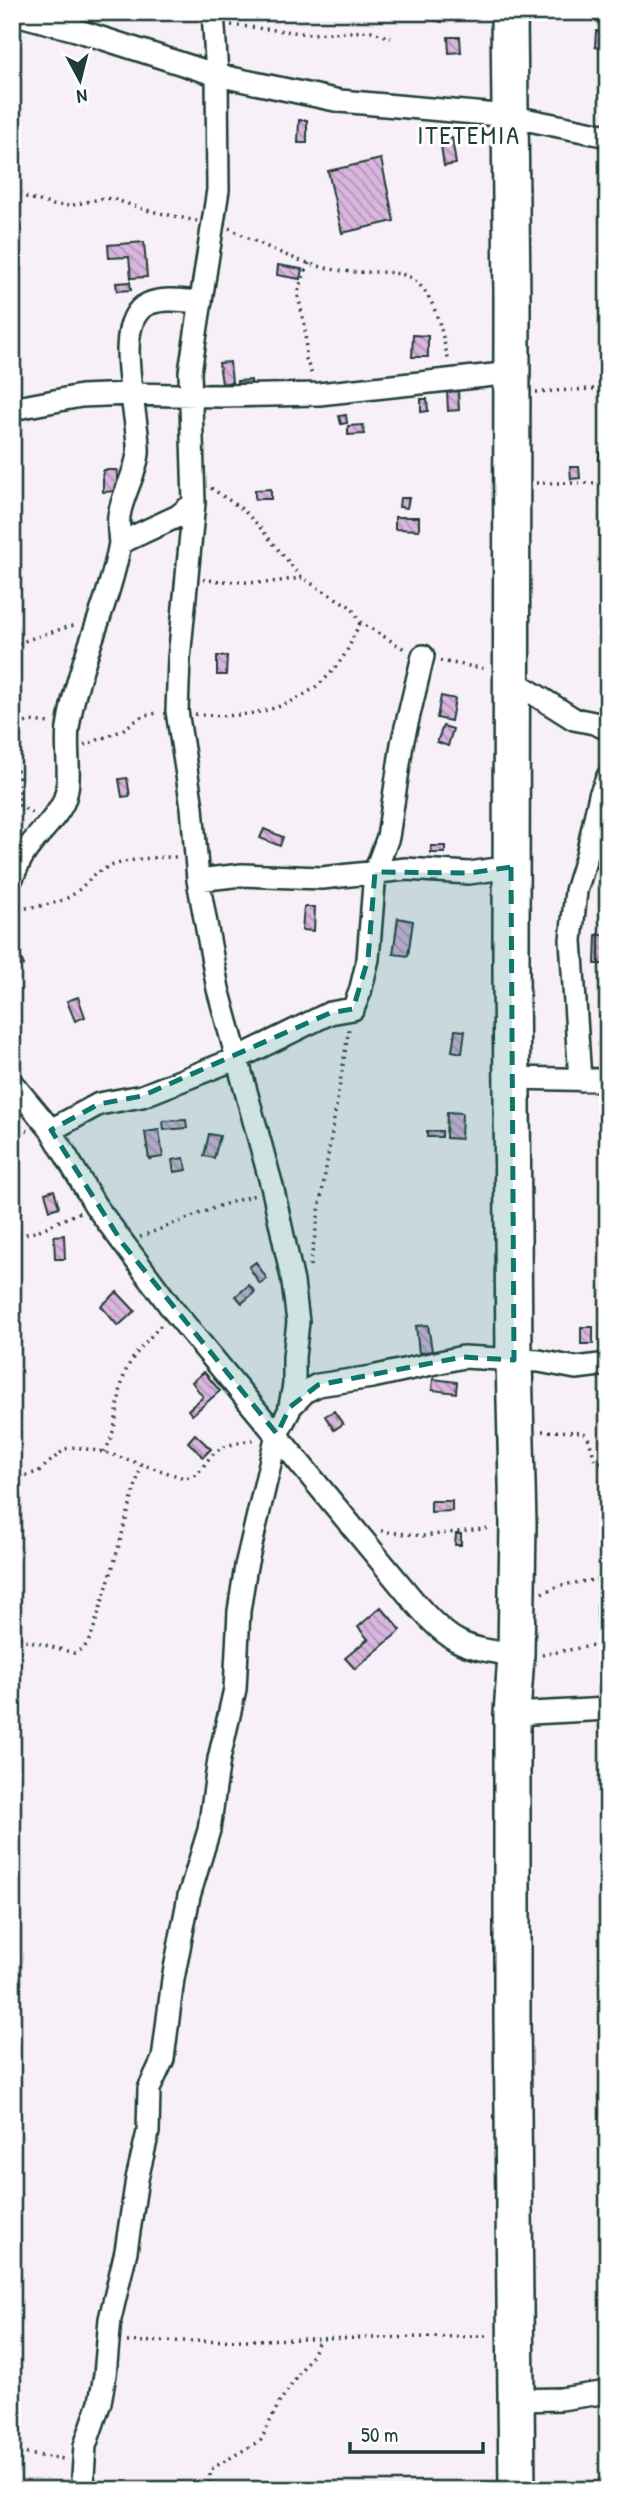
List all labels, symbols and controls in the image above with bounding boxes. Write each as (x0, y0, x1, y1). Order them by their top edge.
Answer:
north arrow (46, 46, 116, 116)
text: N (75, 83, 89, 110)
district label: ITETEMIA (417, 117, 521, 152)
scale bar (350, 2411, 484, 2455)
text: 50 m (361, 2420, 398, 2449)

